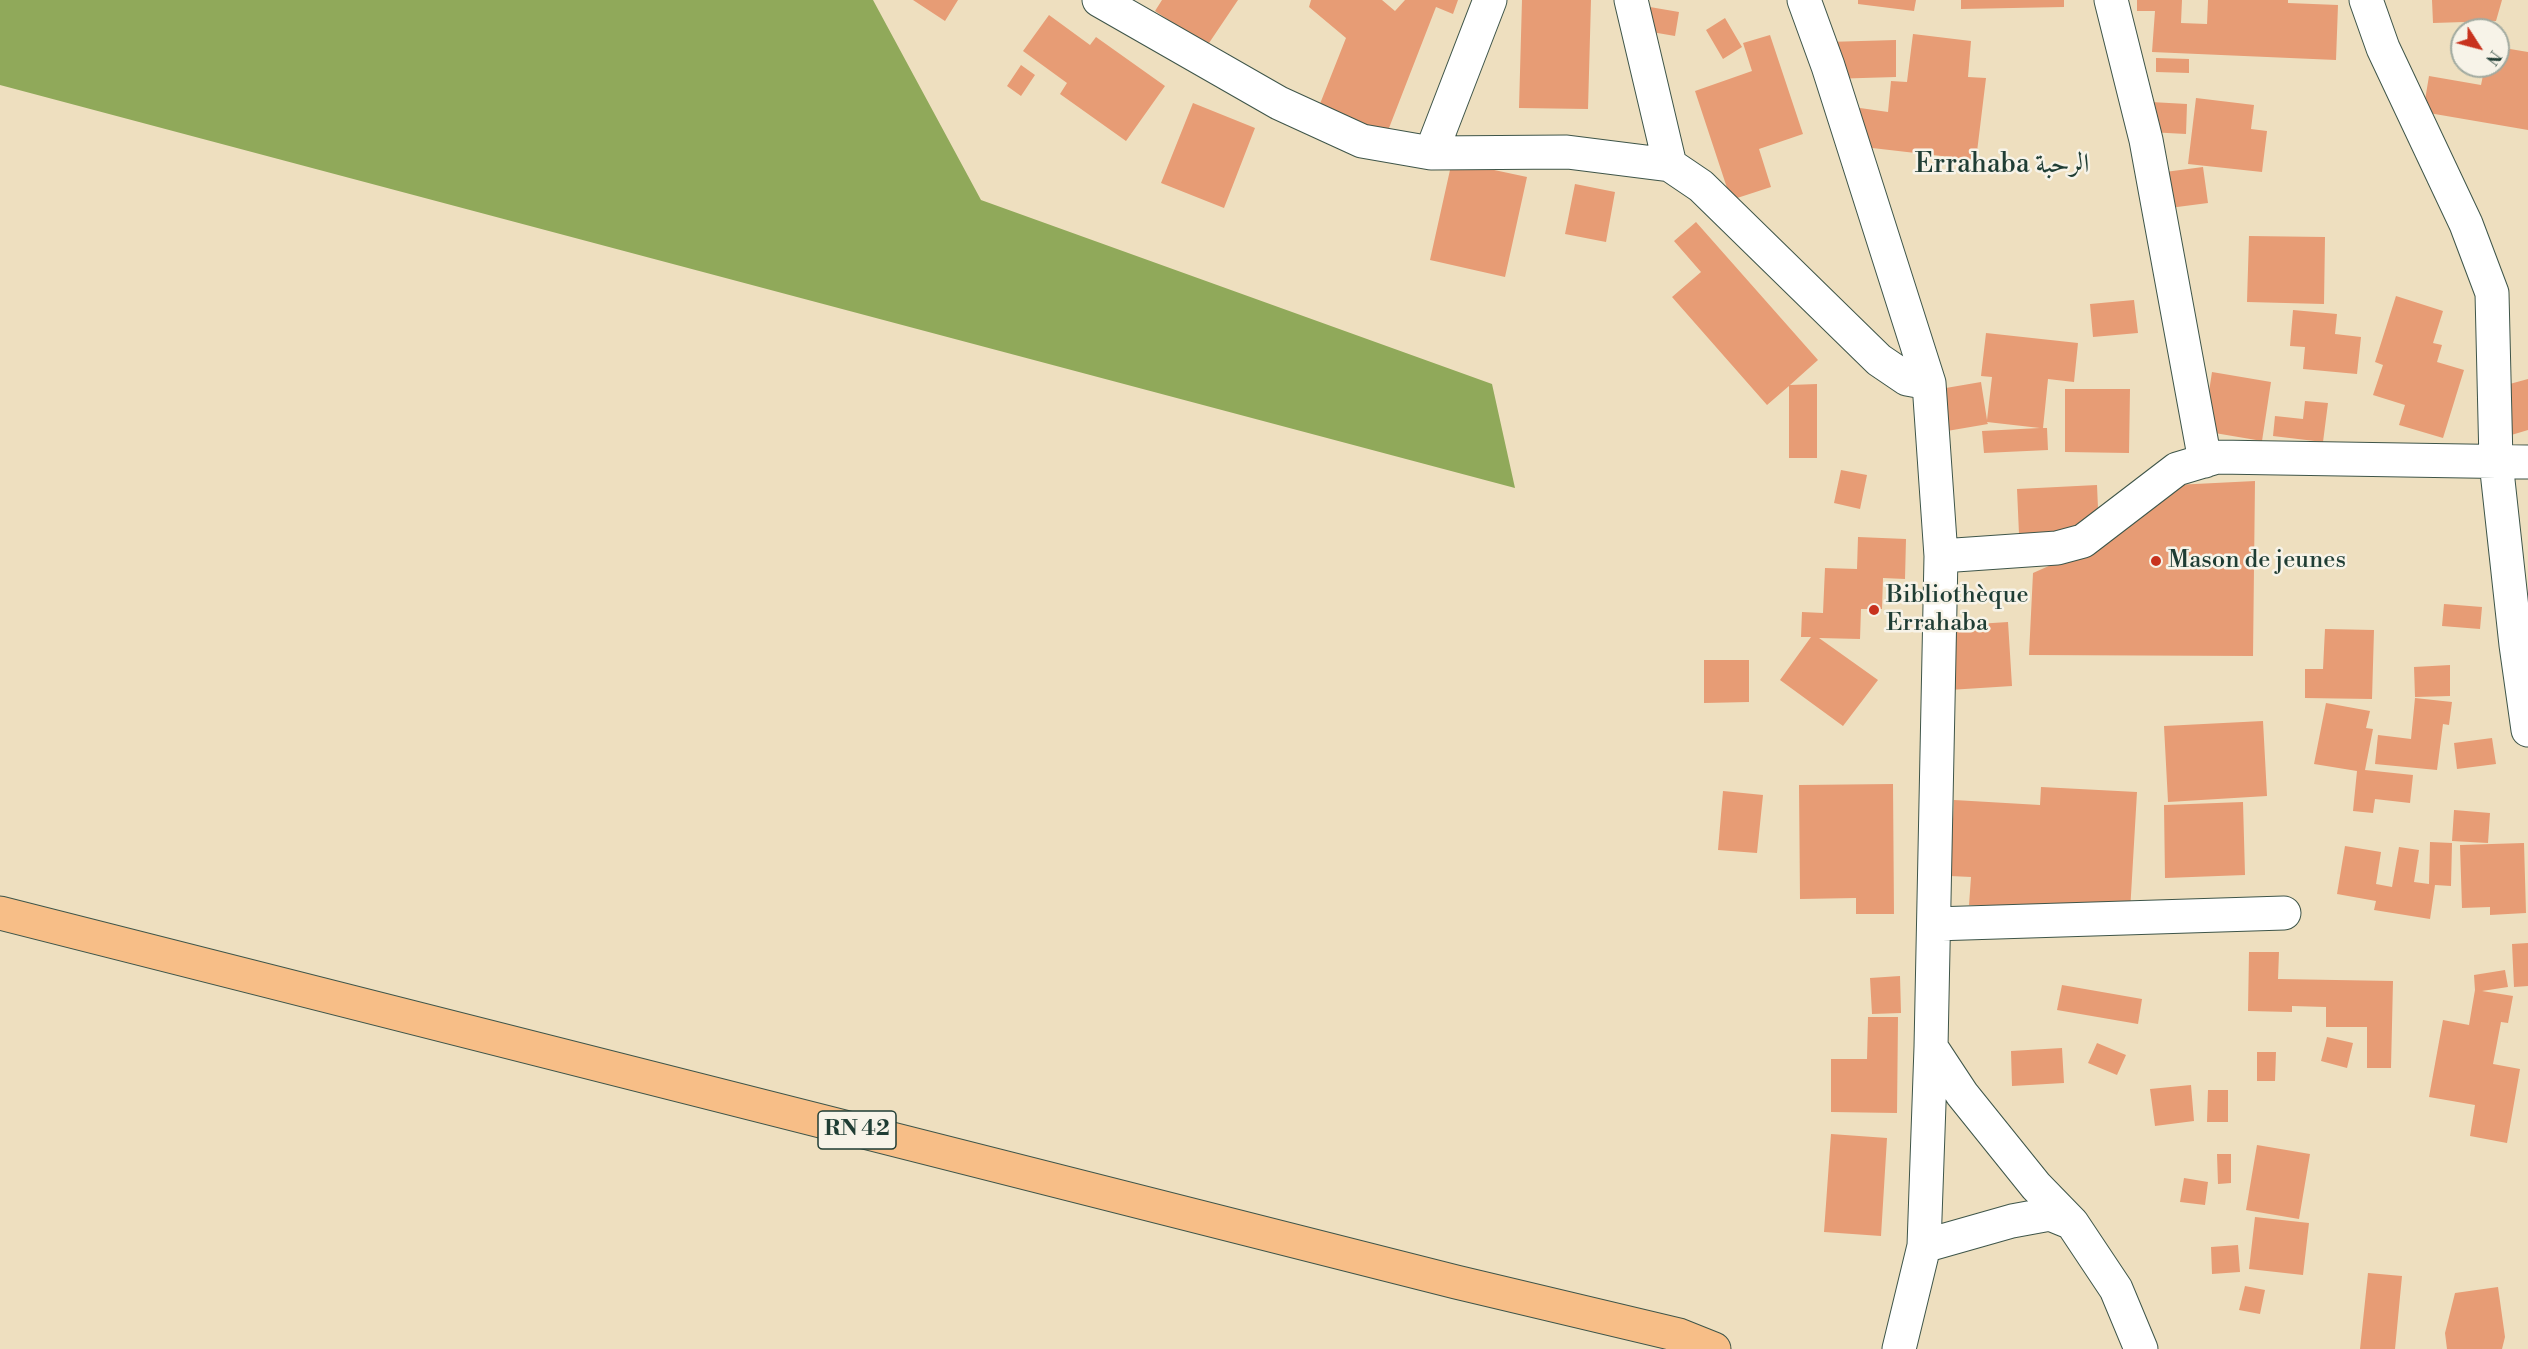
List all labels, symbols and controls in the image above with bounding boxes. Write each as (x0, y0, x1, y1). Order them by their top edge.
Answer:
north arrow (2450, 18, 2510, 78)
text: N (2481, 46, 2505, 68)
district label: Errahaba الرحبة (1915, 150, 2089, 182)
place label: Mason de jeunes (2168, 547, 2346, 575)
marker: Mason de jeunes (2149, 554, 2163, 568)
place label: Bibliothèque Errahaba (1886, 582, 2029, 638)
marker: Bibliothèque Errahaba (1867, 603, 1881, 617)
road number: RN 42 (818, 1111, 896, 1149)

